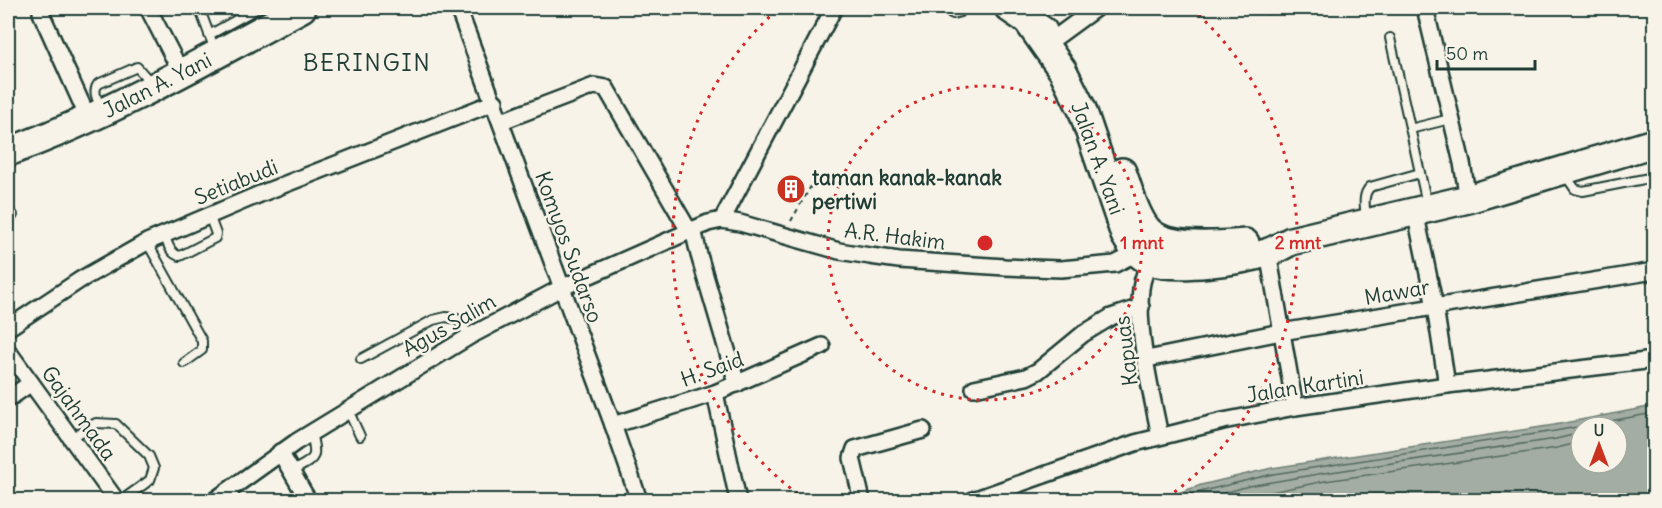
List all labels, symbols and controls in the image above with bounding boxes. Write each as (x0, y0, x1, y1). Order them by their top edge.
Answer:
scale bar (1437, 33, 1534, 71)
text: 50 m (1446, 42, 1488, 65)
street label: Jalan A. Yani (98, 46, 216, 124)
district label: BERINGIN (303, 47, 431, 77)
street label: Jalan A. Yani (1065, 98, 1131, 218)
street label: Setiabudi (190, 153, 282, 211)
place label: taman kanak-kanak pertiwi (812, 164, 1002, 215)
street label: Komyos Sudarso (529, 168, 609, 326)
building icon: taman kanak-kanak pertiwi (775, 173, 807, 205)
street label: A.R. Hakim (843, 216, 947, 256)
text: 1 mnt (1120, 231, 1165, 254)
text: 2 mnt (1275, 231, 1322, 254)
centre of rings (975, 233, 995, 253)
street label: Mawar (1362, 273, 1432, 311)
street label: Agus Salim (397, 287, 501, 363)
street label: Kapuas (1108, 314, 1144, 388)
street label: H. Said (677, 345, 747, 393)
street label: Gajahmada (36, 360, 122, 466)
street label: Jalan Kartini (1244, 363, 1366, 409)
north arrow (1569, 415, 1629, 475)
text: U (1594, 420, 1604, 440)

